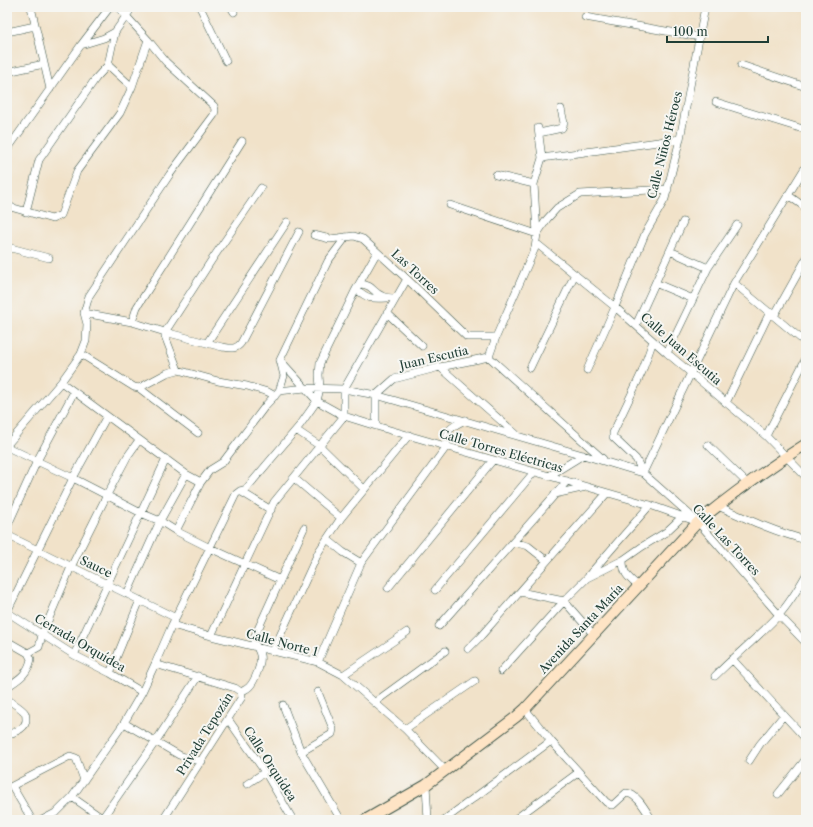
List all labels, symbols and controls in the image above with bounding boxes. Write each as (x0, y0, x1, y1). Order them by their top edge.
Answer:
scale bar (667, 18, 768, 44)
text: 100 m (673, 24, 708, 39)
street label: Calle Niños Héroes (644, 90, 685, 200)
street label: Las Torres (389, 246, 442, 297)
street label: Calle Juan Escutia (638, 309, 725, 388)
street label: Juan Escutia (396, 342, 470, 373)
street label: Calle Torres Eléctricas (437, 426, 565, 475)
street label: Calle Las Torres (690, 501, 763, 578)
street label: Sauce (78, 552, 115, 581)
street label: Avenida Santa María (535, 580, 626, 677)
street label: Cerrada Orquídea (32, 610, 129, 675)
street label: Calle Norte 1 (245, 626, 320, 659)
street label: Privada Tepozán (173, 689, 236, 778)
street label: Calle Orquídea (241, 724, 301, 805)

